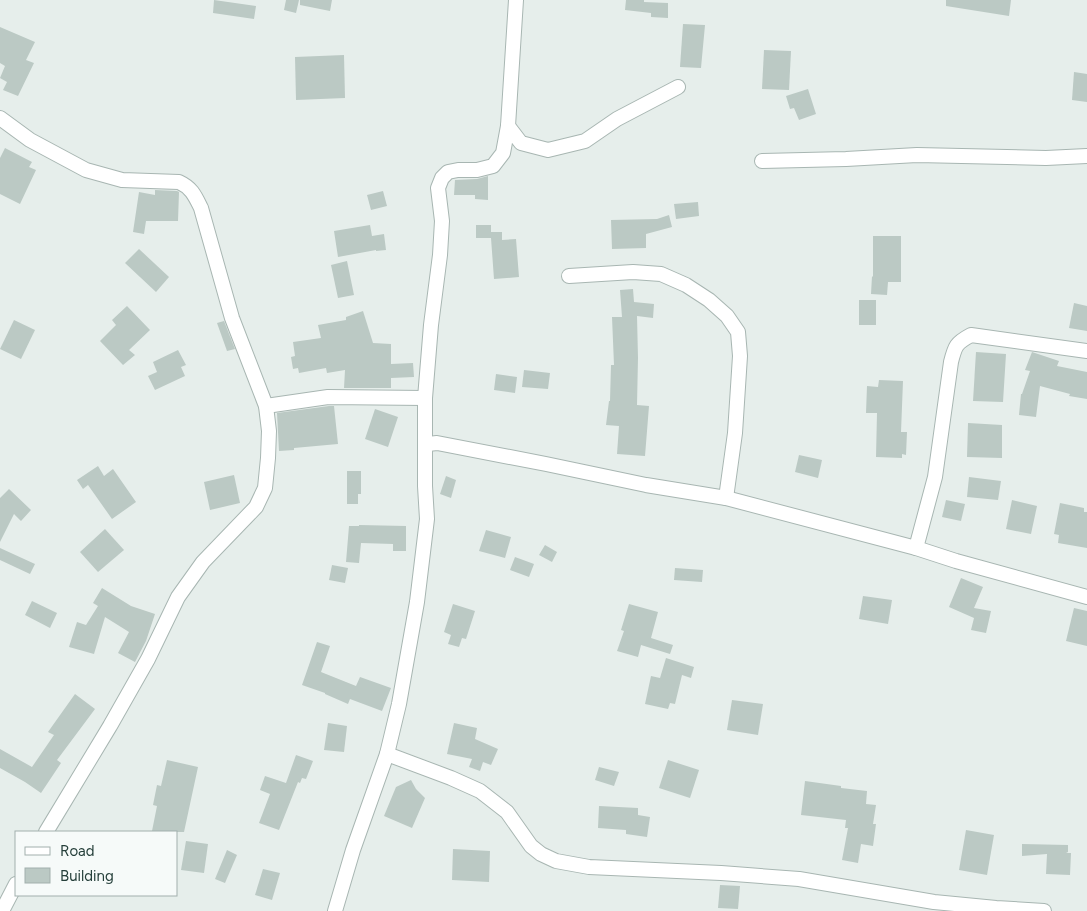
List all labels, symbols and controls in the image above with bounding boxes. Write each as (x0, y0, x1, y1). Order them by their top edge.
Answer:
legend (15, 831, 178, 896)
text: Road (60, 842, 95, 860)
text: Building (60, 867, 114, 885)

